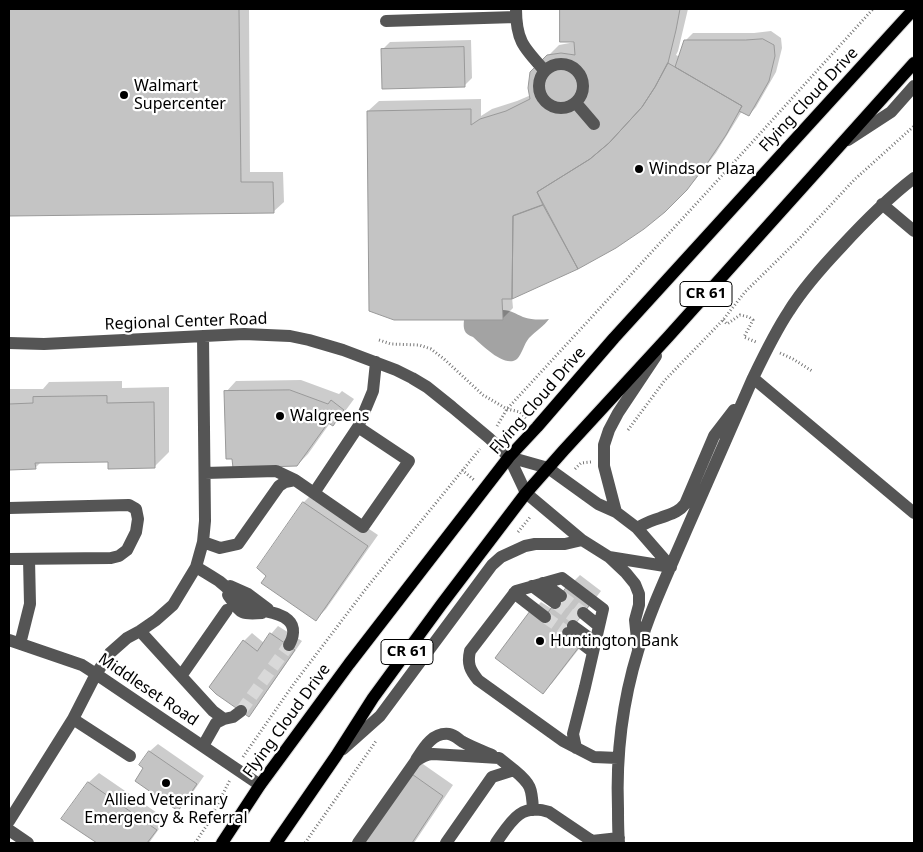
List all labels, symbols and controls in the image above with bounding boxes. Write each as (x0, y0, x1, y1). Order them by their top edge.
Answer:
street label: Flying Cloud Drive (756, 44, 862, 156)
place label: Walmart Supercenter (134, 76, 226, 114)
marker: Walmart Supercenter (118, 89, 130, 101)
place label: Windsor Plaza (649, 159, 755, 179)
marker: Windsor Plaza (633, 163, 645, 175)
road number: CR 61 (680, 282, 732, 306)
street label: Regional Center Road (104, 310, 268, 334)
street label: Flying Cloud Drive (486, 343, 590, 459)
place label: Walgreens (290, 406, 369, 426)
marker: Walgreens (274, 410, 286, 422)
place label: Huntington Bank (550, 631, 679, 651)
marker: Huntington Bank (534, 635, 546, 647)
road number: CR 61 (381, 640, 433, 664)
street label: Middleset Road (94, 649, 202, 731)
street label: Flying Cloud Drive (239, 660, 335, 782)
marker: Allied Veterinary Emergency & Referral (160, 777, 172, 789)
place label: Allied Veterinary Emergency & Referral (84, 790, 248, 828)

